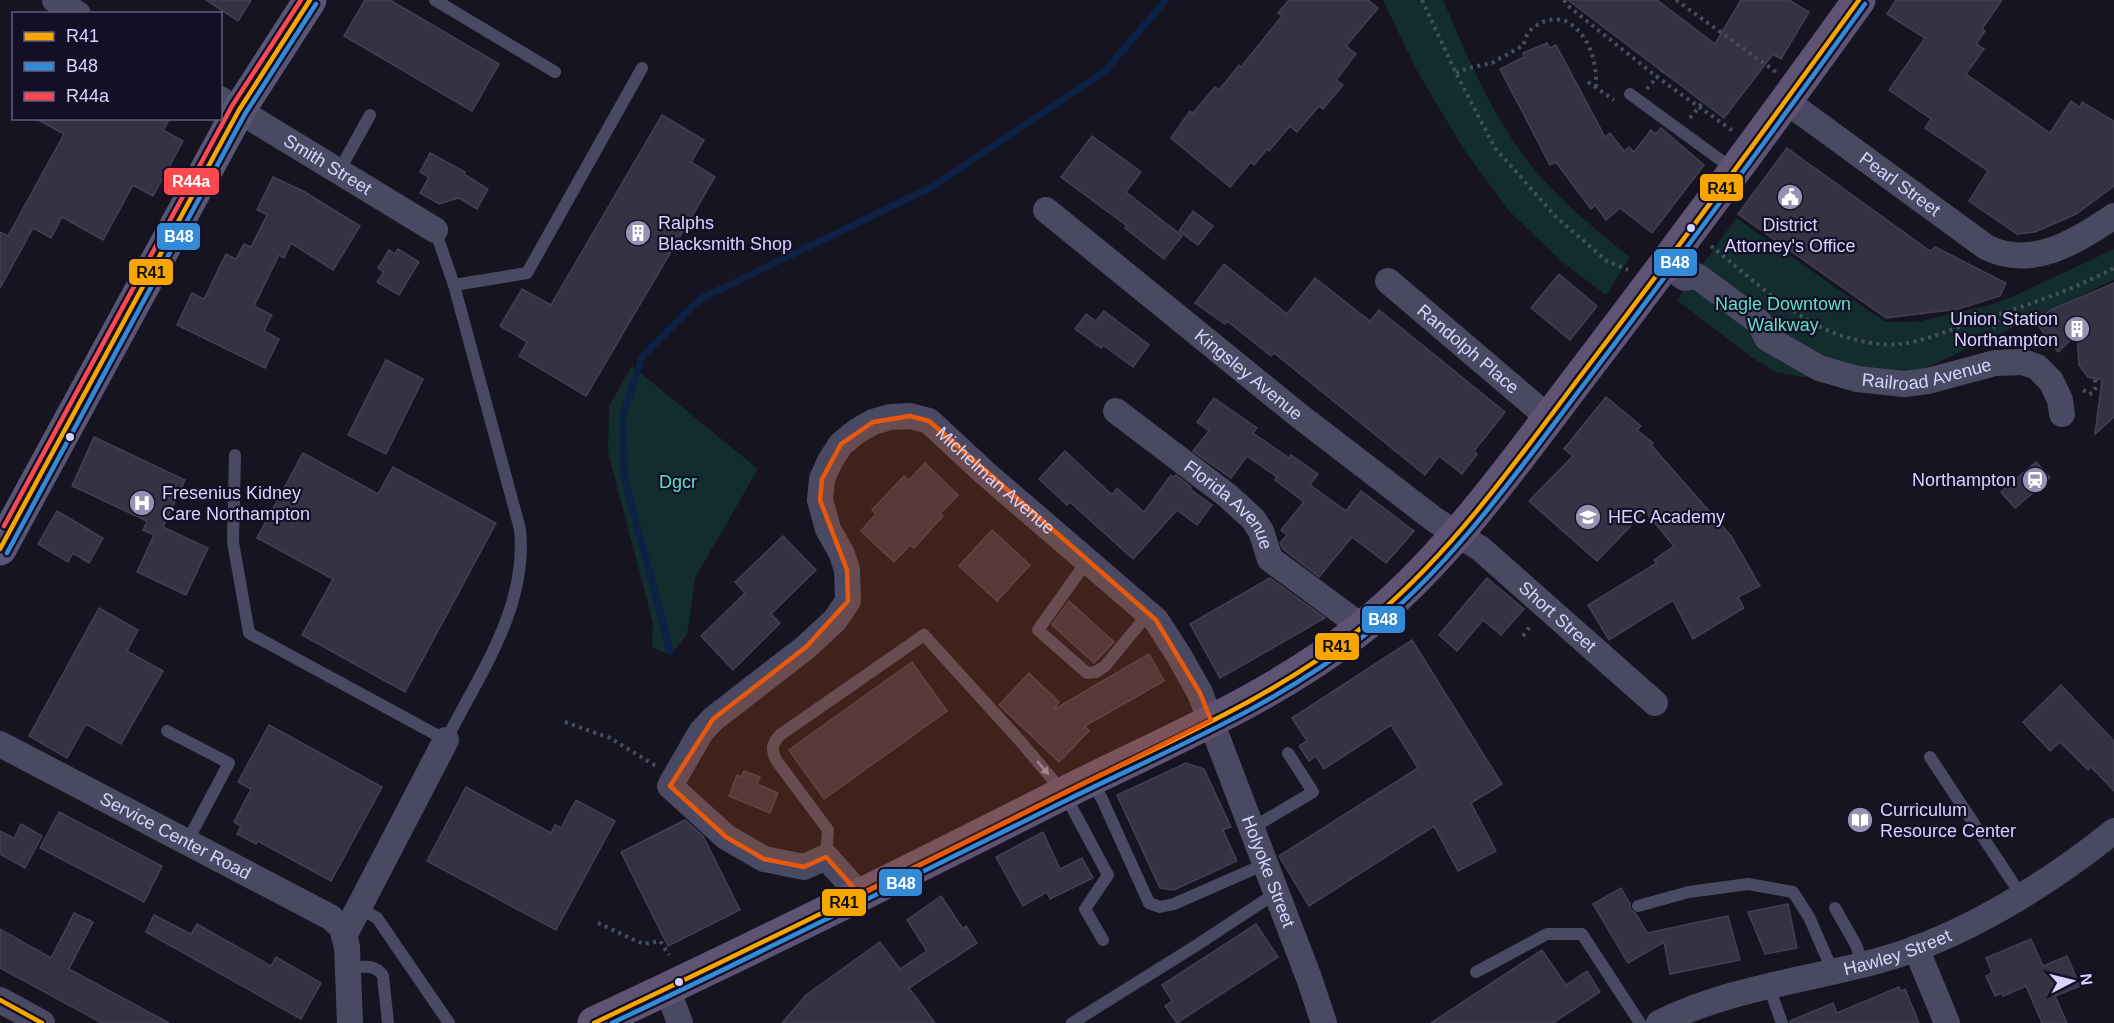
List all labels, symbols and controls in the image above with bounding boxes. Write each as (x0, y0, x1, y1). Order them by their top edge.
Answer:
legend (12, 12, 222, 120)
text: R41 (66, 26, 99, 46)
text: B48 (66, 56, 98, 76)
text: R44a (66, 86, 110, 106)
street label: Smith Street (280, 130, 375, 199)
street label: Pearl Street (1856, 148, 1944, 220)
line badge: R44a (163, 167, 220, 196)
text: R44a (172, 173, 210, 190)
line badge: R41 (1699, 173, 1744, 202)
text: R41 (1707, 180, 1737, 197)
public building icon: District Attorney's Office (1775, 182, 1805, 212)
place label: Ralphs Blacksmith Shop (658, 213, 792, 254)
place label: District Attorney's Office (1724, 215, 1856, 256)
building icon: Ralphs Blacksmith Shop (623, 218, 653, 248)
line badge: B48 (156, 222, 201, 251)
unlabelled marker (1685, 222, 1697, 234)
text: B48 (164, 228, 194, 245)
line badge: B48 (1653, 248, 1698, 277)
text: B48 (1660, 254, 1690, 271)
line badge: R41 (128, 258, 174, 286)
text: R41 (136, 264, 166, 281)
park label: Nagle Downtown Walkway (1715, 294, 1851, 335)
street label: Randolph Place (1413, 300, 1523, 398)
place label: Union Station Northampton (1950, 309, 2058, 350)
building icon: Union Station Northampton (2062, 314, 2092, 344)
street label: Kingsley Avenue (1191, 325, 1306, 424)
street label: Railroad Avenue (1861, 354, 1994, 394)
street label: Michelman Avenue (932, 423, 1059, 538)
unlabelled marker (64, 431, 76, 443)
street label: Florida Avenue (1180, 456, 1276, 552)
station icon: Northampton (2020, 465, 2050, 495)
place label: Northampton (1912, 470, 2016, 490)
park label: Dgcr (659, 472, 697, 492)
place label: Fresenius Kidney Care Northampton (162, 483, 310, 524)
hospital icon: Fresenius Kidney Care Northampton (127, 488, 157, 518)
school or university icon: HEC Academy (1573, 502, 1603, 532)
place label: HEC Academy (1608, 507, 1725, 527)
street label: Short Street (1515, 577, 1600, 656)
line badge: B48 (1361, 605, 1406, 634)
text: B48 (1368, 611, 1398, 628)
line badge: R41 (1314, 632, 1360, 661)
text: R41 (1322, 638, 1352, 655)
one-way arrow (1036, 760, 1049, 776)
street label: Service Center Road (97, 788, 254, 884)
place label: Curriculum Resource Center (1880, 800, 2016, 841)
library icon: Curriculum Resource Center (1845, 805, 1875, 835)
street label: Holyoke Street (1238, 813, 1299, 930)
line badge: B48 (878, 868, 923, 897)
text: B48 (886, 875, 916, 892)
line badge: R41 (821, 888, 867, 917)
text: R41 (829, 894, 859, 911)
street label: Hawley Street (1841, 925, 1954, 979)
north arrow (2042, 951, 2102, 1011)
text: N (2077, 972, 2096, 986)
unlabelled marker (673, 976, 685, 988)

